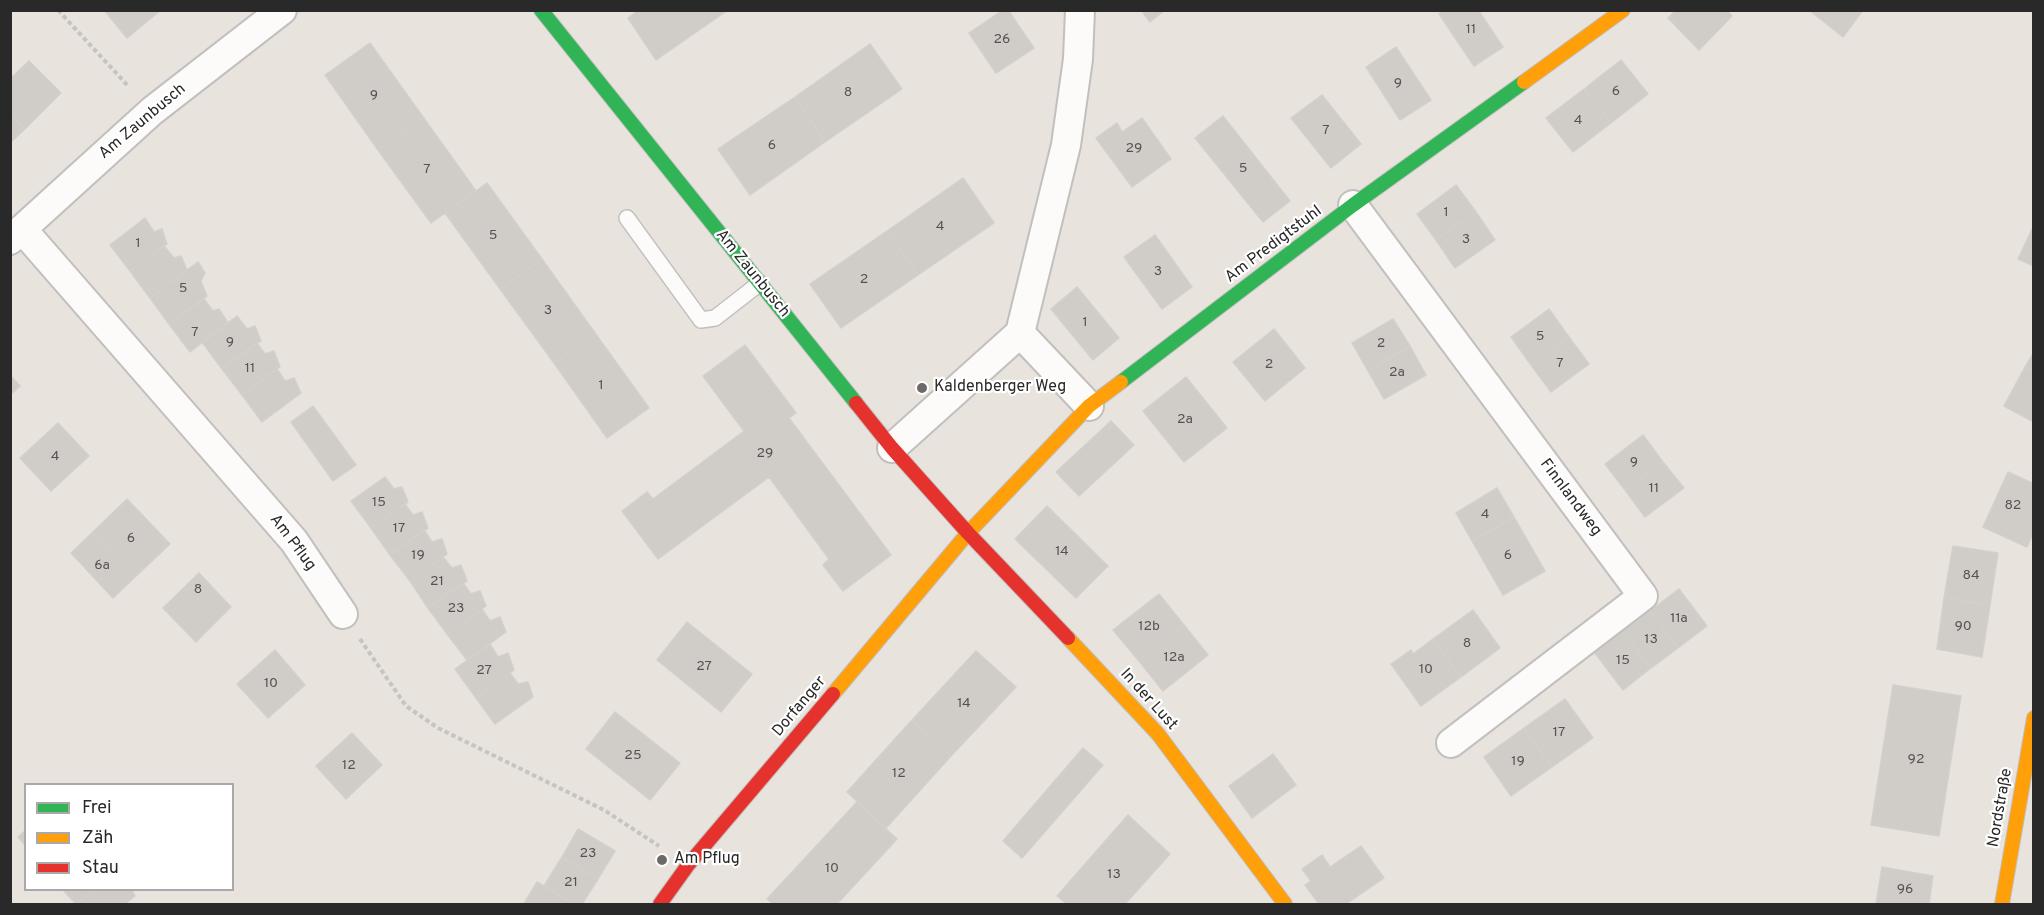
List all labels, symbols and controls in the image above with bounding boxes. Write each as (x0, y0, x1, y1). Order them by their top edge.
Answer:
house number: 11 (1466, 22, 1476, 38)
house number: 26 (994, 32, 1010, 48)
house number: 9 (1394, 76, 1402, 92)
street label: Am Zaunbusch (96, 80, 190, 164)
house number: 6 (1612, 84, 1620, 100)
house number: 8 (844, 85, 852, 101)
house number: 9 (370, 88, 378, 104)
house number: 4 (1574, 113, 1582, 129)
house number: 7 (1322, 123, 1330, 139)
house number: 6 (768, 138, 776, 154)
house number: 29 (1126, 141, 1142, 157)
house number: 5 (1239, 161, 1247, 177)
house number: 7 (423, 162, 431, 178)
street label: Am Predigtstuhl (1222, 202, 1326, 288)
house number: 1 (1443, 205, 1449, 221)
house number: 4 (936, 219, 944, 235)
street label: Am Zaunbusch (711, 226, 793, 322)
house number: 5 (489, 228, 497, 244)
house number: 3 (1462, 232, 1470, 248)
house number: 1 (135, 236, 141, 252)
house number: 3 (1154, 264, 1162, 280)
house number: 2 (860, 272, 868, 288)
house number: 5 (179, 281, 187, 297)
house number: 3 (544, 303, 552, 319)
house number: 1 (1082, 315, 1088, 331)
house number: 7 (191, 325, 199, 341)
house number: 5 (1536, 329, 1544, 345)
house number: 9 (226, 335, 234, 351)
house number: 2 (1377, 336, 1385, 352)
house number: 7 (1556, 356, 1564, 372)
house number: 2 (1265, 357, 1273, 373)
house number: 11 (245, 361, 255, 377)
house number: 2a (1389, 365, 1405, 381)
house number: 1 (598, 378, 604, 394)
place label: Kaldenberger Weg (934, 378, 1066, 398)
marker: Kaldenberger Weg (915, 381, 929, 395)
house number: 2a (1177, 412, 1193, 428)
house number: 29 (757, 446, 773, 462)
house number: 4 (51, 449, 59, 465)
house number: 9 (1630, 455, 1638, 471)
street label: Finnlandweg (1535, 456, 1605, 540)
house number: 11 (1649, 481, 1659, 497)
house number: 15 (372, 495, 386, 511)
house number: 82 (2005, 498, 2021, 514)
house number: 4 (1481, 507, 1489, 523)
street label: Am Pflug (265, 511, 319, 575)
house number: 17 (393, 521, 405, 537)
house number: 6 (127, 531, 135, 547)
house number: 14 (1055, 544, 1069, 560)
house number: 19 (411, 548, 425, 564)
house number: 6 (1504, 548, 1512, 564)
house number: 6a (94, 558, 110, 574)
house number: 84 (1962, 568, 1980, 584)
house number: 21 (430, 574, 444, 590)
house number: 8 (194, 582, 202, 598)
house number: 23 (448, 601, 464, 617)
house number: 11a (1670, 611, 1688, 627)
house number: 12b (1138, 619, 1160, 635)
house number: 90 (1954, 619, 1972, 635)
house number: 13 (1644, 632, 1658, 648)
house number: 8 (1463, 636, 1471, 652)
house number: 12a (1163, 650, 1185, 666)
house number: 15 (1616, 653, 1630, 669)
house number: 27 (696, 659, 712, 675)
house number: 10 (1419, 662, 1433, 678)
house number: 27 (476, 663, 492, 679)
street label: In der Lust (1115, 665, 1181, 735)
street label: Dorfanger (769, 673, 831, 741)
house number: 10 (264, 676, 278, 692)
house number: 14 (957, 696, 971, 712)
house number: 17 (1553, 725, 1565, 741)
house number: 25 (624, 748, 642, 764)
house number: 92 (1908, 752, 1924, 768)
house number: 19 (1511, 754, 1525, 770)
house number: 12 (342, 758, 356, 774)
house number: 12 (892, 766, 906, 782)
street label: Nordstraße (1985, 767, 2017, 849)
legend (24, 783, 234, 891)
text: Frei (82, 797, 112, 820)
text: Zäh (82, 827, 113, 850)
house number: 23 (580, 846, 596, 862)
place label: Am Pflug (674, 850, 740, 870)
marker: Am Pflug (655, 853, 669, 867)
text: Stau (82, 857, 119, 880)
house number: 10 (825, 861, 839, 877)
house number: 13 (1107, 867, 1121, 883)
house number: 21 (564, 875, 578, 891)
house number: 96 (1897, 882, 1913, 898)

